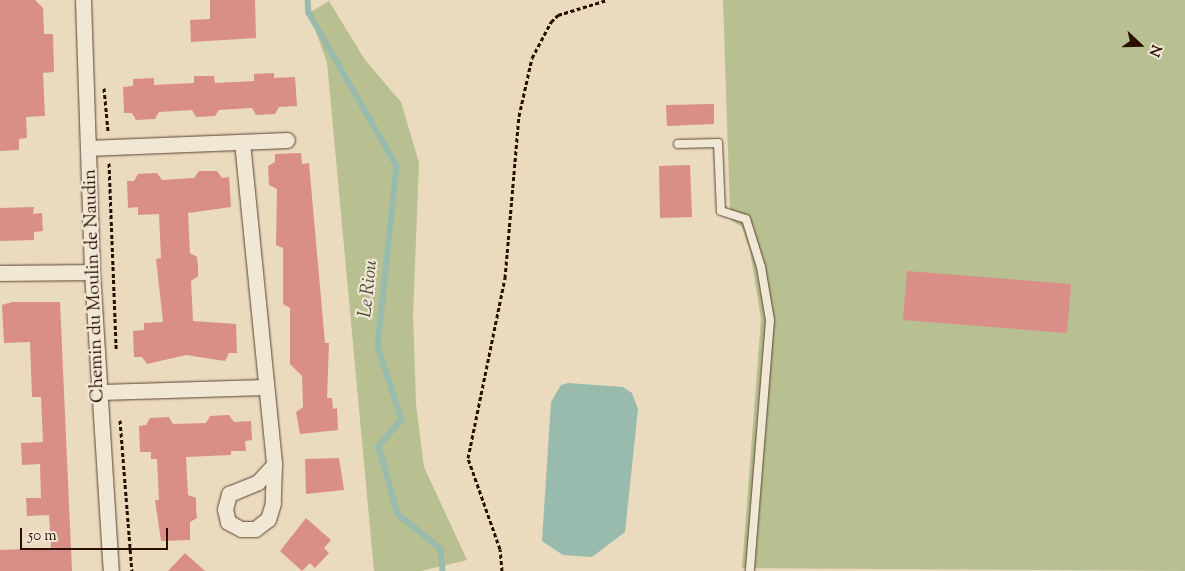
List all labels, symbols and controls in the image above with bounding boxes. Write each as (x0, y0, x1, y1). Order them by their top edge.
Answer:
north arrow (1115, 20, 1165, 70)
text: N (1143, 42, 1165, 59)
street label: Chemin du Moulin de Naudin (80, 169, 110, 403)
water label: Le Riou (355, 259, 383, 319)
scale bar (22, 518, 170, 550)
text: 50 m (28, 526, 57, 547)

